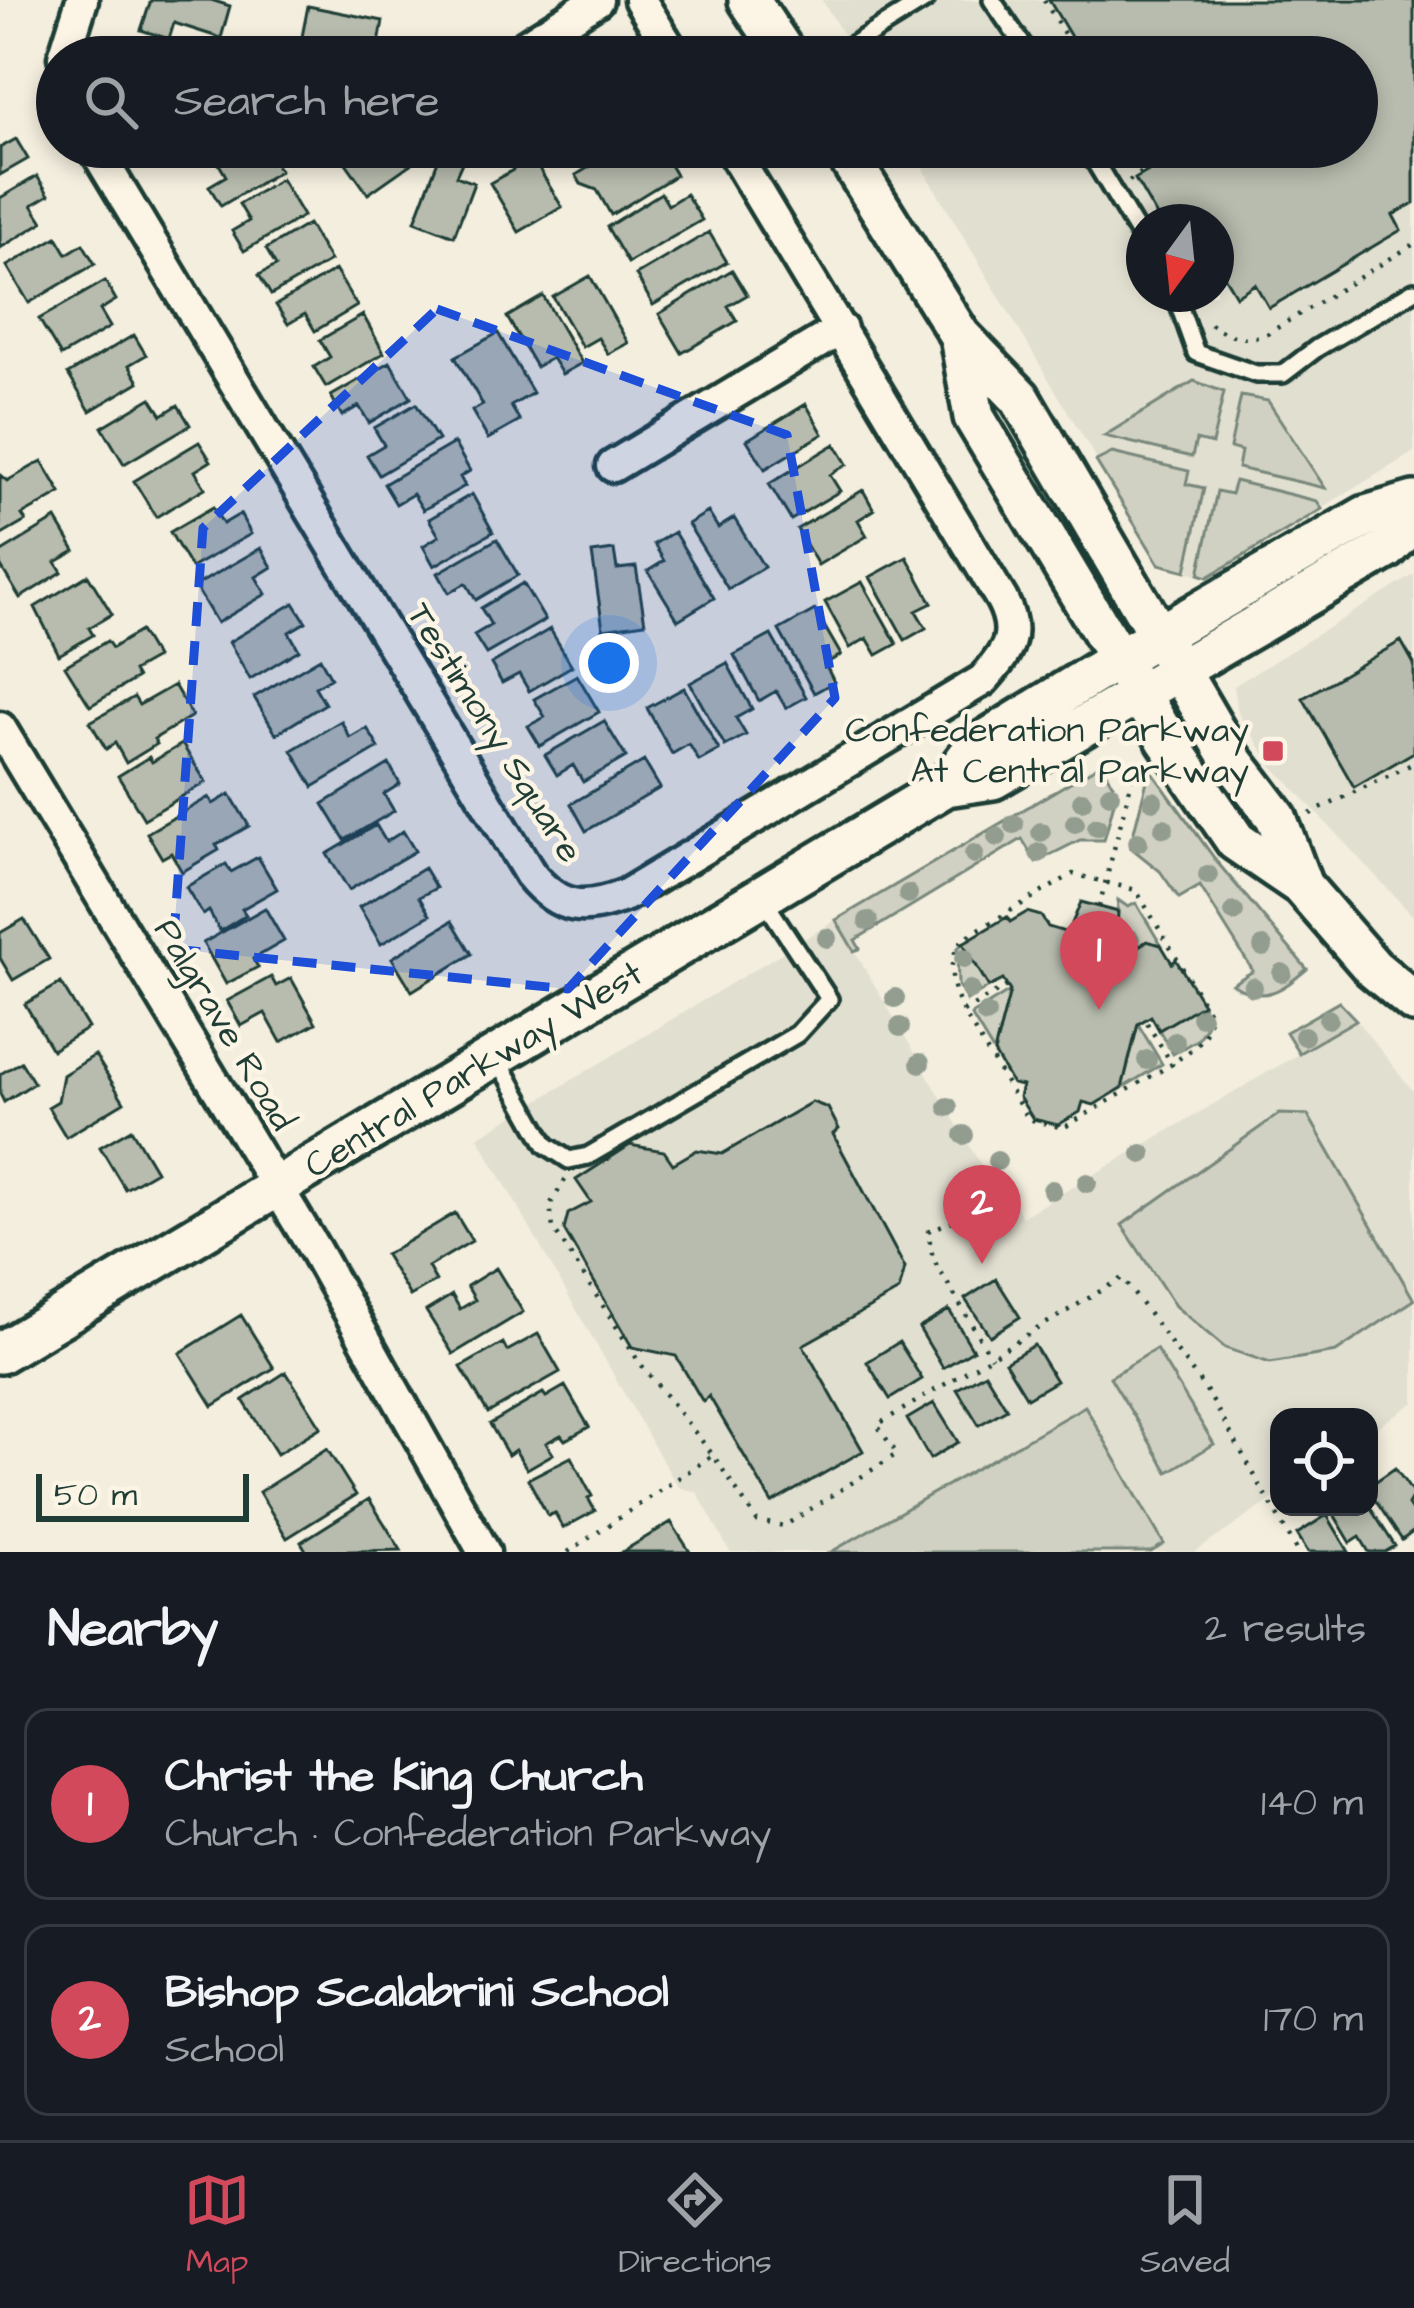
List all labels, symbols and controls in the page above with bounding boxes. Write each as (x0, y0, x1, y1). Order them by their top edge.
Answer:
search box (36, 36, 1378, 168)
icon: search (78, 69, 144, 135)
text: Search here (174, 71, 440, 133)
north arrow (1126, 204, 1234, 312)
street label: Testimony Square (393, 593, 595, 873)
your location (579, 633, 639, 693)
place label: Confederation Parkway At Central Parkway (845, 705, 1249, 797)
marker: Confederation Parkway At Central Parkway (1260, 738, 1286, 764)
street label: Palgrave Road (140, 909, 307, 1141)
pin: 1 (1060, 911, 1138, 1010)
street label: Central Parkway West (295, 948, 653, 1191)
pin: 2 (943, 1165, 1021, 1264)
map controls (1270, 1408, 1378, 1516)
button: locate (1270, 1408, 1378, 1516)
scale bar (36, 1468, 249, 1521)
text: 50 m (54, 1472, 137, 1518)
text: Nearby (48, 1595, 218, 1666)
text: 2 results (1205, 1603, 1366, 1657)
text: Christ the King Church (165, 1746, 643, 1808)
text: 1 (88, 1777, 93, 1831)
text: 140 m (1261, 1777, 1363, 1831)
text: Church · Confederation Parkway (165, 1808, 771, 1862)
text: Bishop Scalabrini School (165, 1962, 669, 2024)
text: 2 (79, 1993, 101, 2047)
text: 170 m (1263, 1993, 1363, 2047)
text: School (165, 2024, 284, 2078)
tab: Map (184, 2167, 250, 2285)
tab: Directions (618, 2167, 772, 2285)
tab: Saved (1140, 2167, 1230, 2285)

